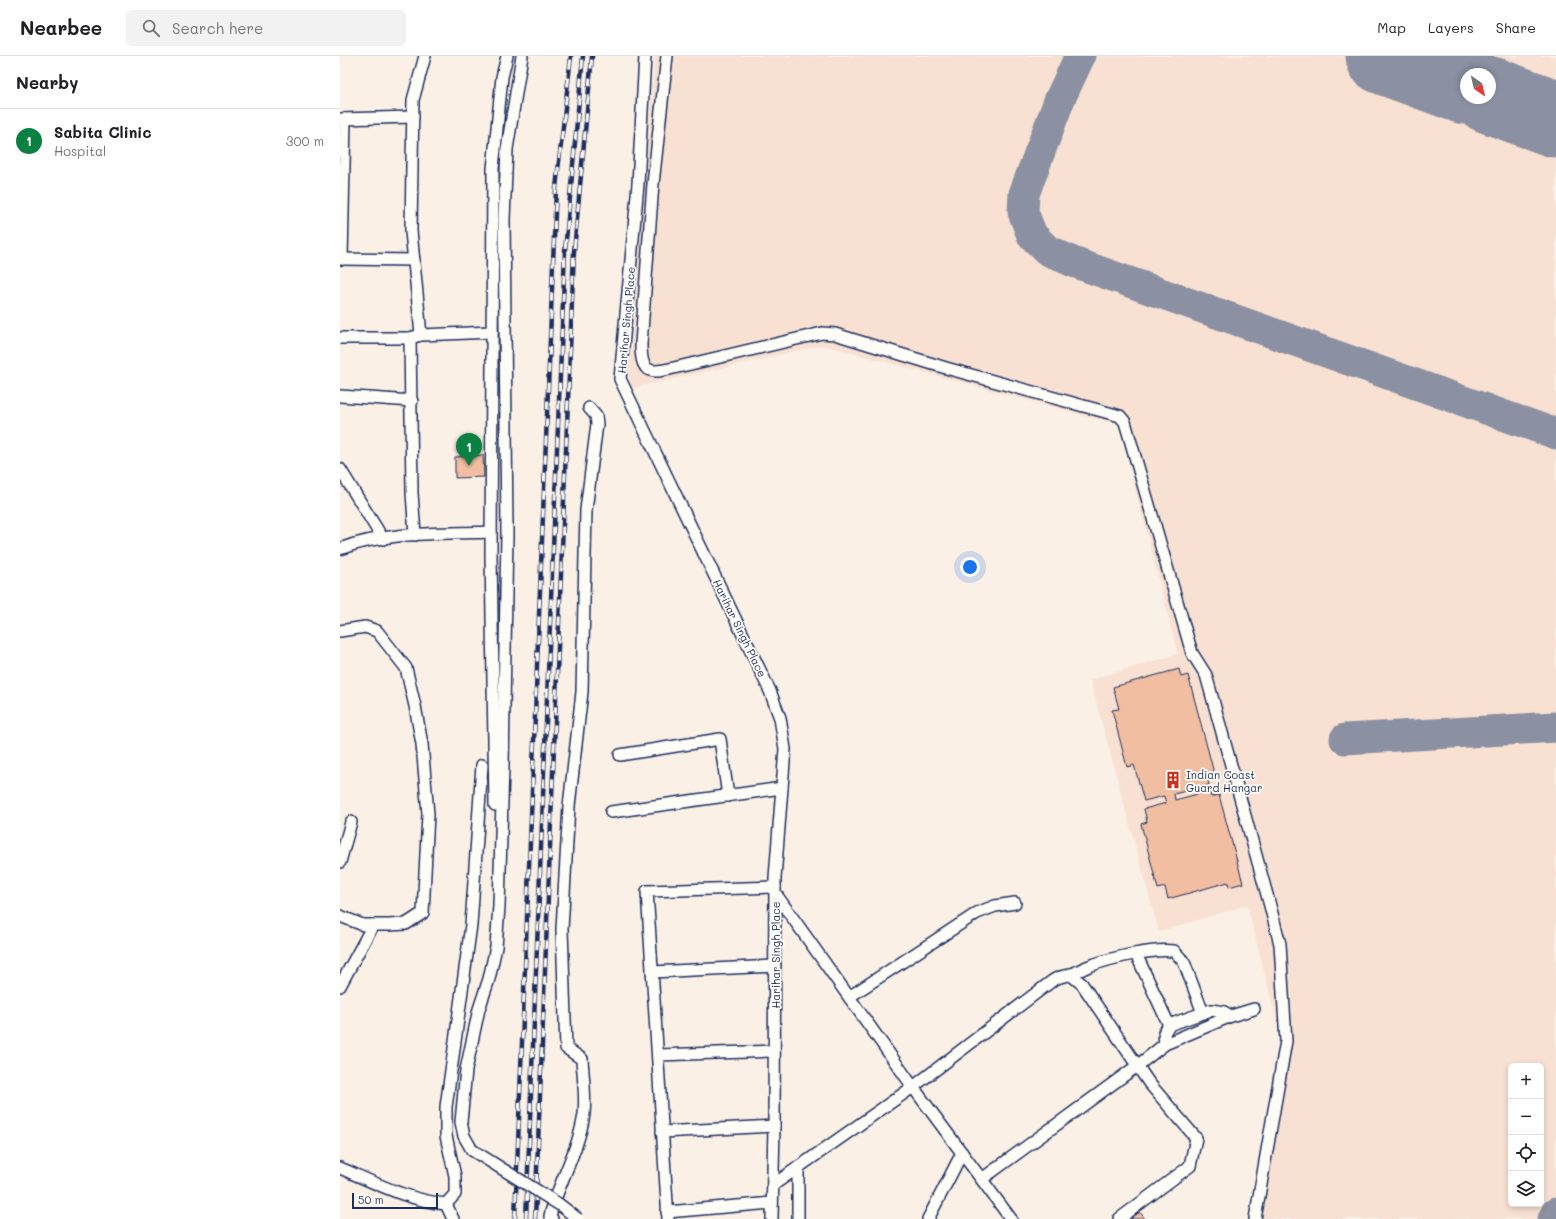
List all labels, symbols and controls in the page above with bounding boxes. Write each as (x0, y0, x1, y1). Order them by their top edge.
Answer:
search box (126, 10, 406, 46)
text: Nearbee (20, 15, 102, 40)
icon: search (140, 17, 162, 39)
text: Search here (172, 18, 263, 38)
text: Map (1377, 18, 1406, 37)
text: Layers (1428, 18, 1474, 37)
text: Share (1496, 18, 1536, 37)
north arrow (1460, 68, 1496, 104)
text: Nearby (16, 71, 78, 93)
text: Sabita Clinic (54, 122, 151, 142)
text: 1 (26, 132, 32, 149)
text: 300 m (286, 132, 324, 149)
text: Hospital (54, 142, 106, 159)
street label: Harihar Singh Place (614, 266, 638, 374)
pin: 1 (456, 433, 482, 466)
your location (960, 557, 980, 577)
street label: Harihar Singh Place (710, 577, 770, 680)
place label: Indian Coast Guard Hangar (1186, 767, 1263, 795)
building icon: Indian Coast Guard Hangar (1163, 770, 1183, 790)
street label: Harihar Singh Place (768, 901, 783, 1009)
map controls (1508, 1063, 1544, 1207)
button: + (1508, 1063, 1544, 1099)
button: − (1508, 1099, 1544, 1135)
button: locate (1508, 1135, 1544, 1171)
button: layers (1508, 1171, 1544, 1207)
scale bar (352, 1191, 438, 1210)
text: 50 m (358, 1192, 384, 1207)

